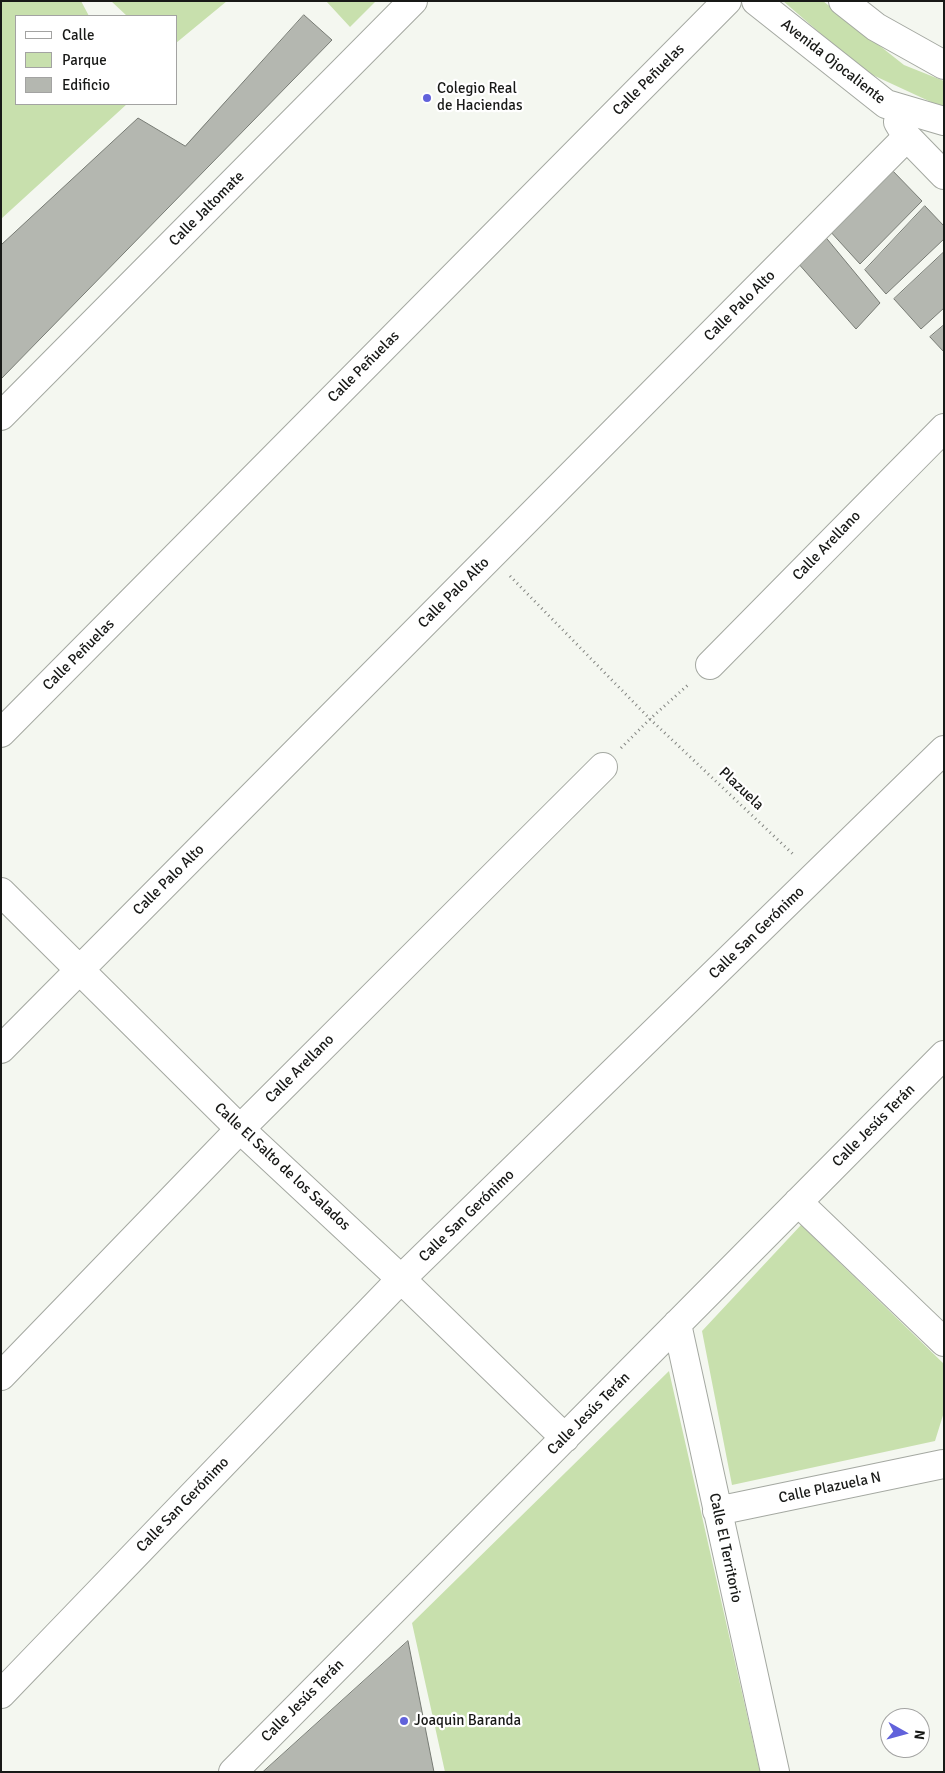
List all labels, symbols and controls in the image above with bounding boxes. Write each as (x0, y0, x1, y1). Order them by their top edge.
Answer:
legend (15, 15, 178, 105)
street label: Avenida Ojocaliente (777, 16, 889, 108)
text: Calle (62, 26, 95, 44)
street label: Calle Peñuelas (609, 40, 689, 120)
text: Parque (62, 51, 107, 69)
text: Edificio (62, 76, 110, 94)
place label: Colegio Real de Haciendas (437, 80, 523, 115)
marker: Colegio Real de Haciendas (421, 92, 433, 104)
street label: Calle Jaltomate (166, 168, 248, 250)
street label: Calle Palo Alto (701, 267, 779, 345)
street label: Calle Peñuelas (324, 327, 404, 407)
street label: Calle Arellano (789, 507, 865, 585)
street label: Calle Palo Alto (415, 554, 493, 632)
street label: Calle Peñuelas (39, 615, 119, 695)
street label: Plazuela (715, 764, 767, 814)
street label: Calle Palo Alto (130, 841, 208, 919)
street label: Calle San Gerónimo (706, 883, 808, 983)
street label: Calle Arellano (262, 1031, 338, 1107)
street label: Calle Jesús Terán (829, 1081, 919, 1171)
street label: Calle El Salto de los Salados (210, 1099, 354, 1235)
street label: Calle San Gerónimo (416, 1166, 518, 1266)
street label: Calle Jesús Terán (544, 1369, 634, 1459)
street label: Calle San Gerónimo (133, 1454, 233, 1556)
street label: Calle Plazuela N (777, 1468, 883, 1508)
street label: Calle El Territorio (705, 1492, 745, 1604)
street label: Calle Jesús Terán (258, 1656, 348, 1746)
north arrow (880, 1708, 930, 1758)
place label: Joaquin Baranda (414, 1712, 521, 1730)
marker: Joaquin Baranda (398, 1715, 410, 1727)
text: N (910, 1729, 928, 1741)

